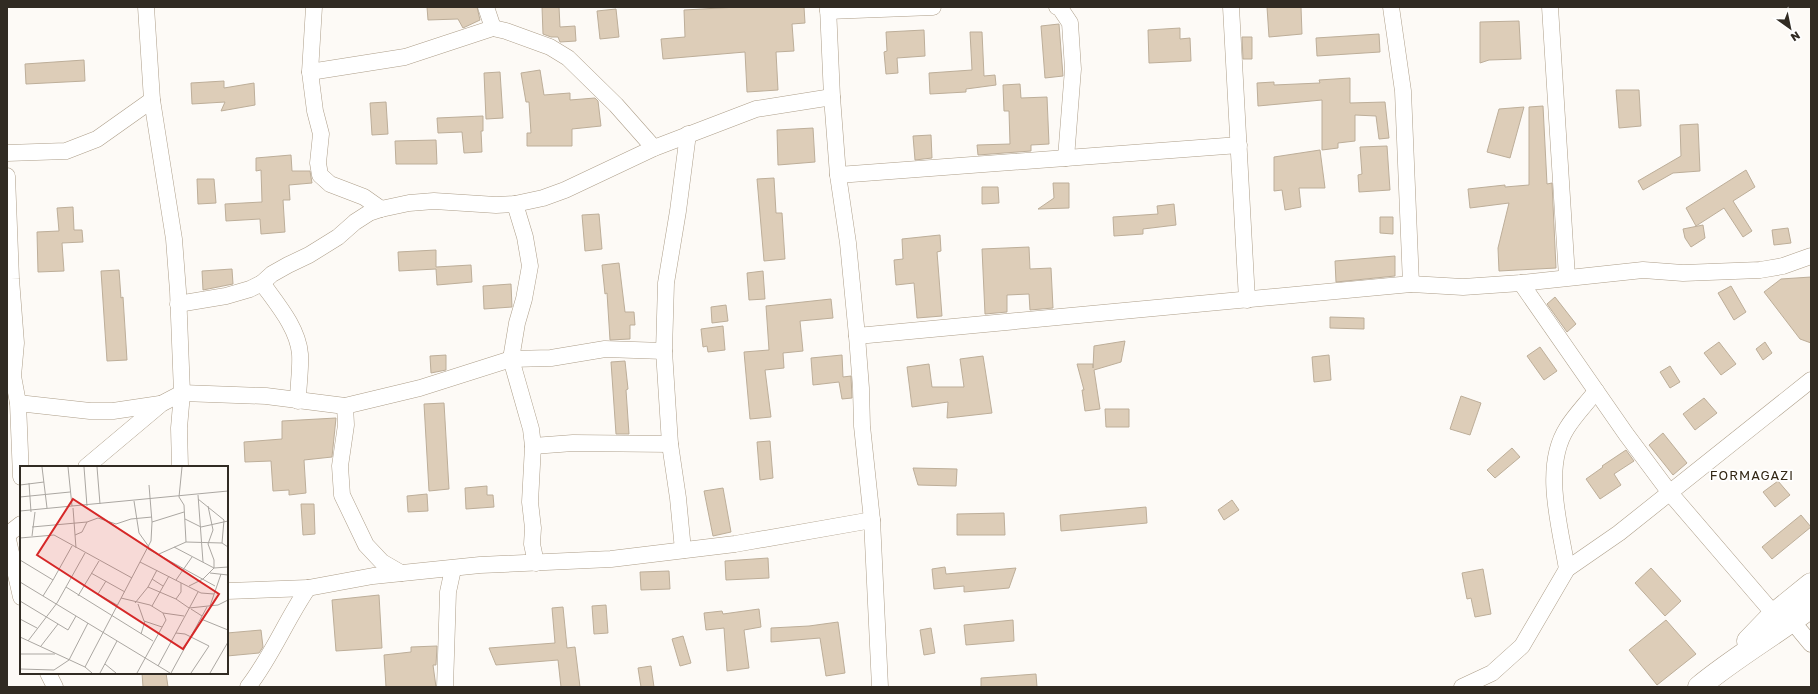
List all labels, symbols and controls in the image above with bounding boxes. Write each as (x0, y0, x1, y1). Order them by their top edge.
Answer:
north arrow (1770, 8, 1810, 48)
text: N (1789, 29, 1803, 45)
inset map (20, 466, 228, 674)
district label: FORMAGAZI (1710, 467, 1794, 483)

